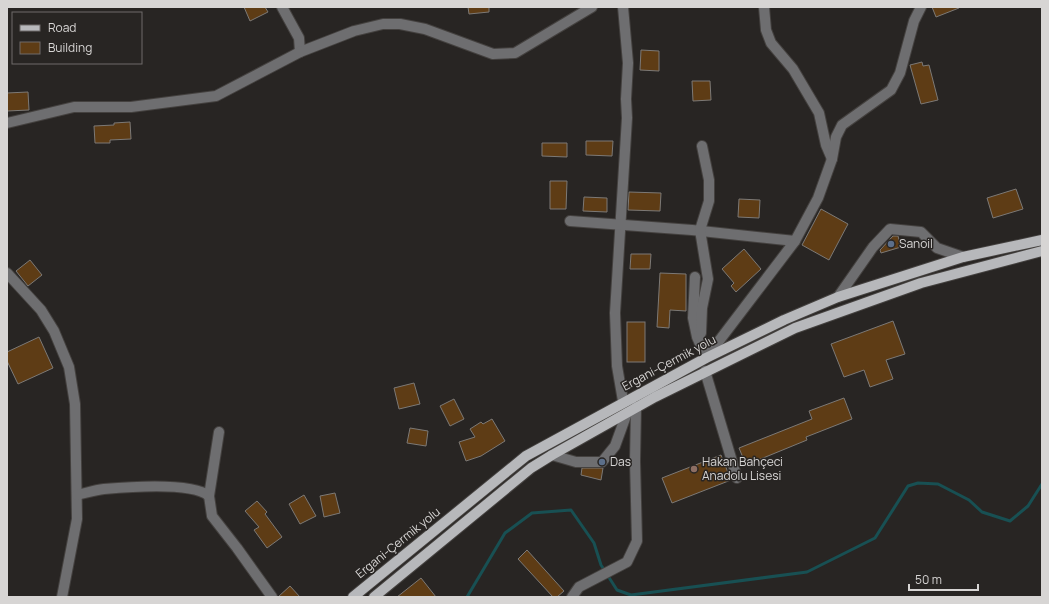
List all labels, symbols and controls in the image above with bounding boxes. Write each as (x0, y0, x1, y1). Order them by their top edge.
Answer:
legend (12, 12, 142, 64)
text: Road (48, 19, 76, 36)
text: Building (48, 39, 92, 56)
place label: Sanoil (899, 235, 933, 252)
marker: Sanoil (886, 239, 896, 249)
street label: Ergani-Çermik yolu (619, 331, 719, 394)
place label: Das (610, 453, 631, 470)
place label: Hakan Bahçeci Anadolu Lisesi (702, 453, 783, 484)
marker: Das (597, 457, 607, 467)
marker: Hakan Bahçeci Anadolu Lisesi (689, 464, 699, 474)
street label: Ergani-Çermik yolu (352, 503, 443, 582)
scale bar (909, 566, 978, 592)
text: 50 m (915, 571, 942, 588)

